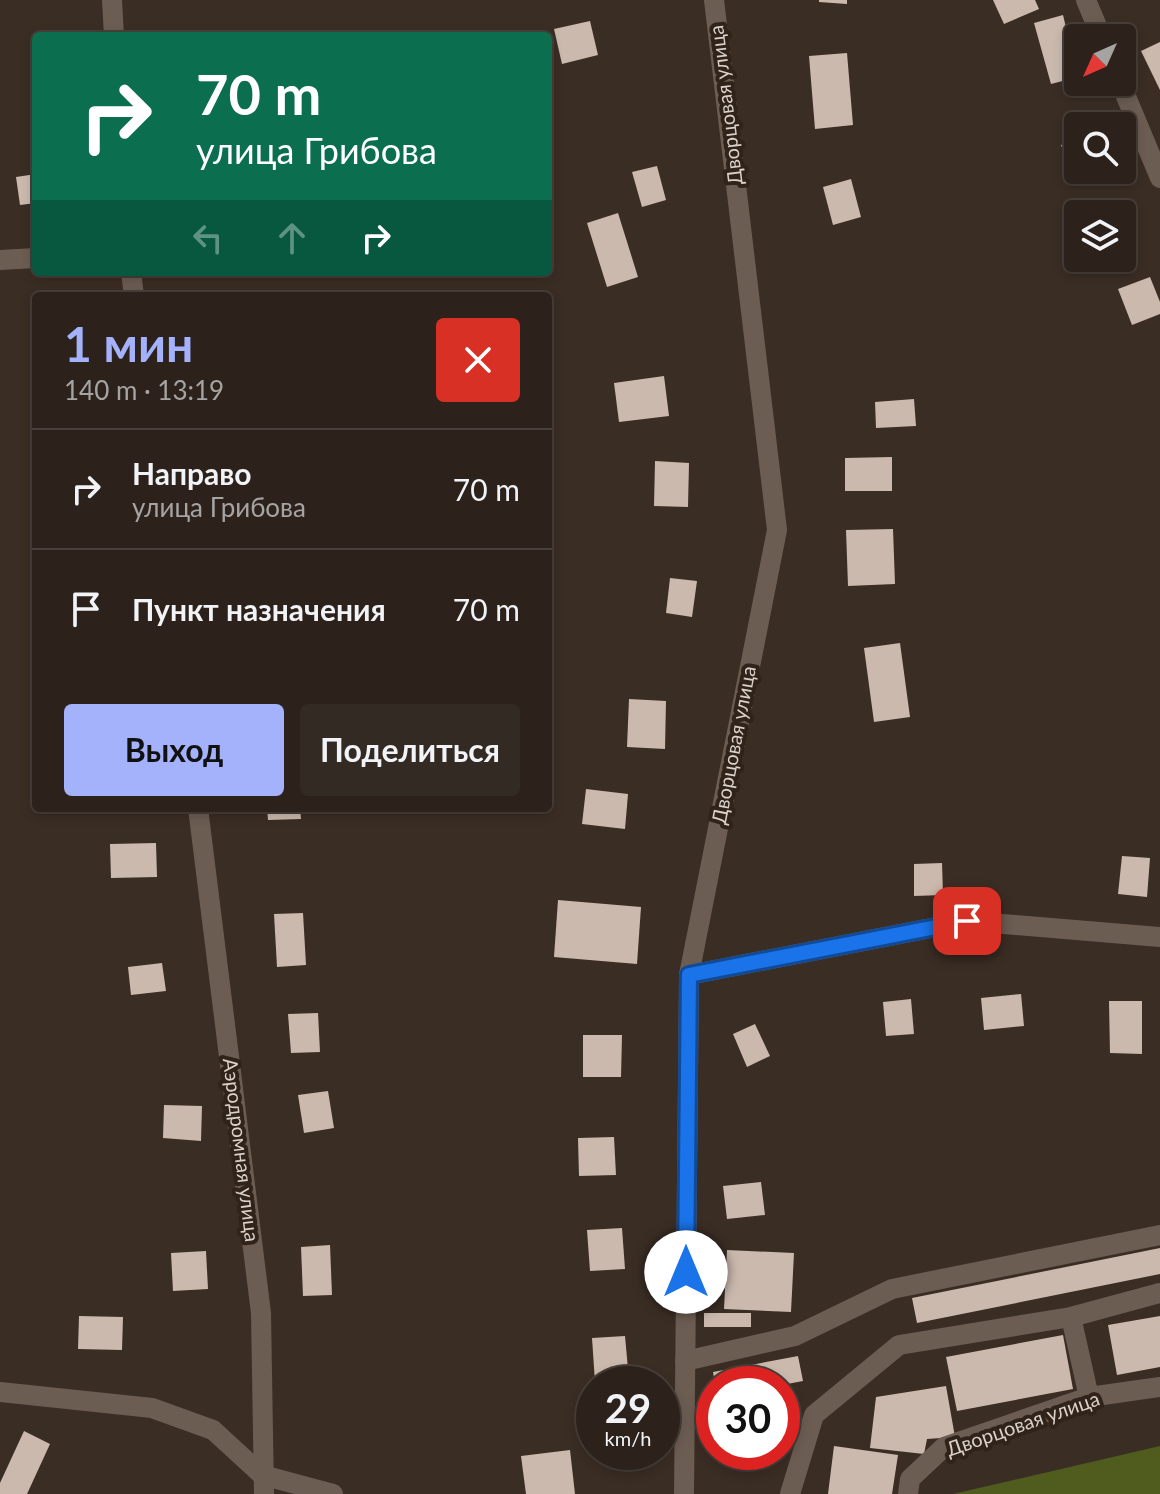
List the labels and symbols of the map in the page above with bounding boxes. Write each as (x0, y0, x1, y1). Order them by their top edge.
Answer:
street label: Дворцовая улица (703, 24, 747, 186)
north arrow (1064, 24, 1136, 96)
street label: Дворцовая улица (706, 664, 760, 826)
pin (933, 887, 1001, 955)
street label: Аэродромная улица (219, 1057, 265, 1243)
position arrow (644, 1230, 728, 1314)
speed limit sign: 30 (696, 1366, 800, 1470)
street label: Дворцовая улица (943, 1386, 1103, 1461)

